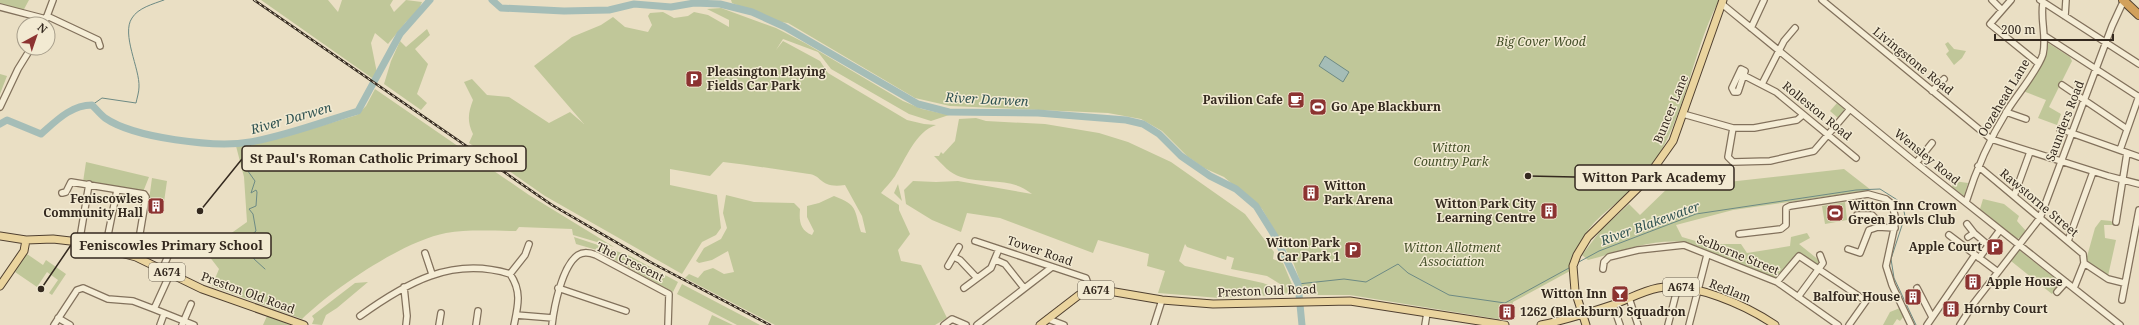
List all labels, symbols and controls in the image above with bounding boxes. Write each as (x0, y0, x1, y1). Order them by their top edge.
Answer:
north arrow (16, 16, 56, 56)
scale bar (1995, 16, 2113, 42)
text: N (35, 19, 51, 37)
text: 200 m (2001, 21, 2036, 38)
street label: Livingstone Road (1869, 23, 1958, 99)
park label: Big Cover Wood (1495, 33, 1586, 50)
street label: Oozehead Lane (1974, 56, 2034, 140)
place label: Pleasington Playing Fields Car Park (707, 63, 826, 94)
parking icon: Pleasington Playing Fields Car Park (684, 69, 704, 89)
street label: Buncer Lane (1649, 72, 1692, 146)
street label: Rolleston Road (1779, 77, 1856, 144)
street label: Saunders Road (2041, 77, 2088, 164)
water label: River Darwen (944, 88, 1029, 110)
cafe icon: Pavilion Cafe (1286, 90, 1306, 110)
place label: Pavilion Cafe (1203, 91, 1283, 108)
sports icon: Go Ape Blackburn (1308, 97, 1328, 117)
water label: River Darwen (248, 98, 334, 138)
place label: Go Ape Blackburn (1331, 98, 1441, 115)
street label: Wensley Road (1891, 125, 1964, 189)
park label: Witton Country Park (1413, 139, 1490, 170)
callout: St Paul's Roman Catholic Primary School (242, 146, 526, 171)
text: St Paul's Roman Catholic Primary School (250, 149, 519, 167)
callout: Witton Park Academy (1575, 165, 1734, 190)
street label: Rawstorne Street (1996, 165, 2082, 241)
text: Witton Park Academy (1582, 168, 1726, 186)
place label: Witton Park Arena (1324, 177, 1393, 208)
building icon: Witton Park Arena (1301, 183, 1321, 203)
place label: Feniscowles Community Hall (43, 190, 144, 221)
place label: Witton Park City Learning Centre (1435, 195, 1536, 226)
building icon: Feniscowles Community Hall (146, 196, 166, 216)
water label: River Blakewater (1597, 196, 1703, 250)
place label: Witton Inn Crown Green Bowls Club (1848, 197, 1957, 228)
building icon: Witton Park City Learning Centre (1539, 201, 1559, 221)
sports icon: Witton Inn Crown Green Bowls Club (1825, 203, 1845, 223)
street label: Selborne Street (1694, 230, 1782, 279)
street label: Tower Road (1005, 231, 1076, 270)
callout: Feniscowles Primary School (71, 233, 271, 258)
place label: Witton Park Car Park 1 (1266, 234, 1340, 265)
text: Feniscowles Primary School (79, 236, 263, 254)
parking icon: Apple Court (1985, 237, 2005, 257)
street label: The Crescent (593, 238, 667, 285)
place label: Apple Court (1909, 238, 1982, 255)
park label: Witton Allotment Association (1403, 239, 1501, 270)
parking icon: Witton Park Car Park 1 (1343, 240, 1363, 260)
road number: A674 (149, 263, 185, 281)
street label: Preston Old Road (199, 268, 298, 318)
building icon: Apple House (1963, 272, 1983, 292)
place label: Apple House (1986, 273, 2063, 290)
street label: Redlam (1707, 275, 1754, 307)
road number: A674 (1663, 278, 1699, 296)
street label: Preston Old Road (1217, 280, 1317, 301)
road number: A674 (1078, 281, 1114, 299)
bar icon: Witton Inn (1610, 284, 1630, 304)
place label: Witton Inn (1541, 285, 1607, 302)
building icon: Balfour House (1903, 287, 1923, 307)
place label: Balfour House (1813, 288, 1900, 305)
building icon: Hornby Court (1941, 299, 1961, 319)
place label: Hornby Court (1964, 300, 2048, 317)
building icon: 1262 (Blackburn) Squadron (1497, 302, 1517, 322)
place label: 1262 (Blackburn) Squadron (1520, 303, 1686, 320)

